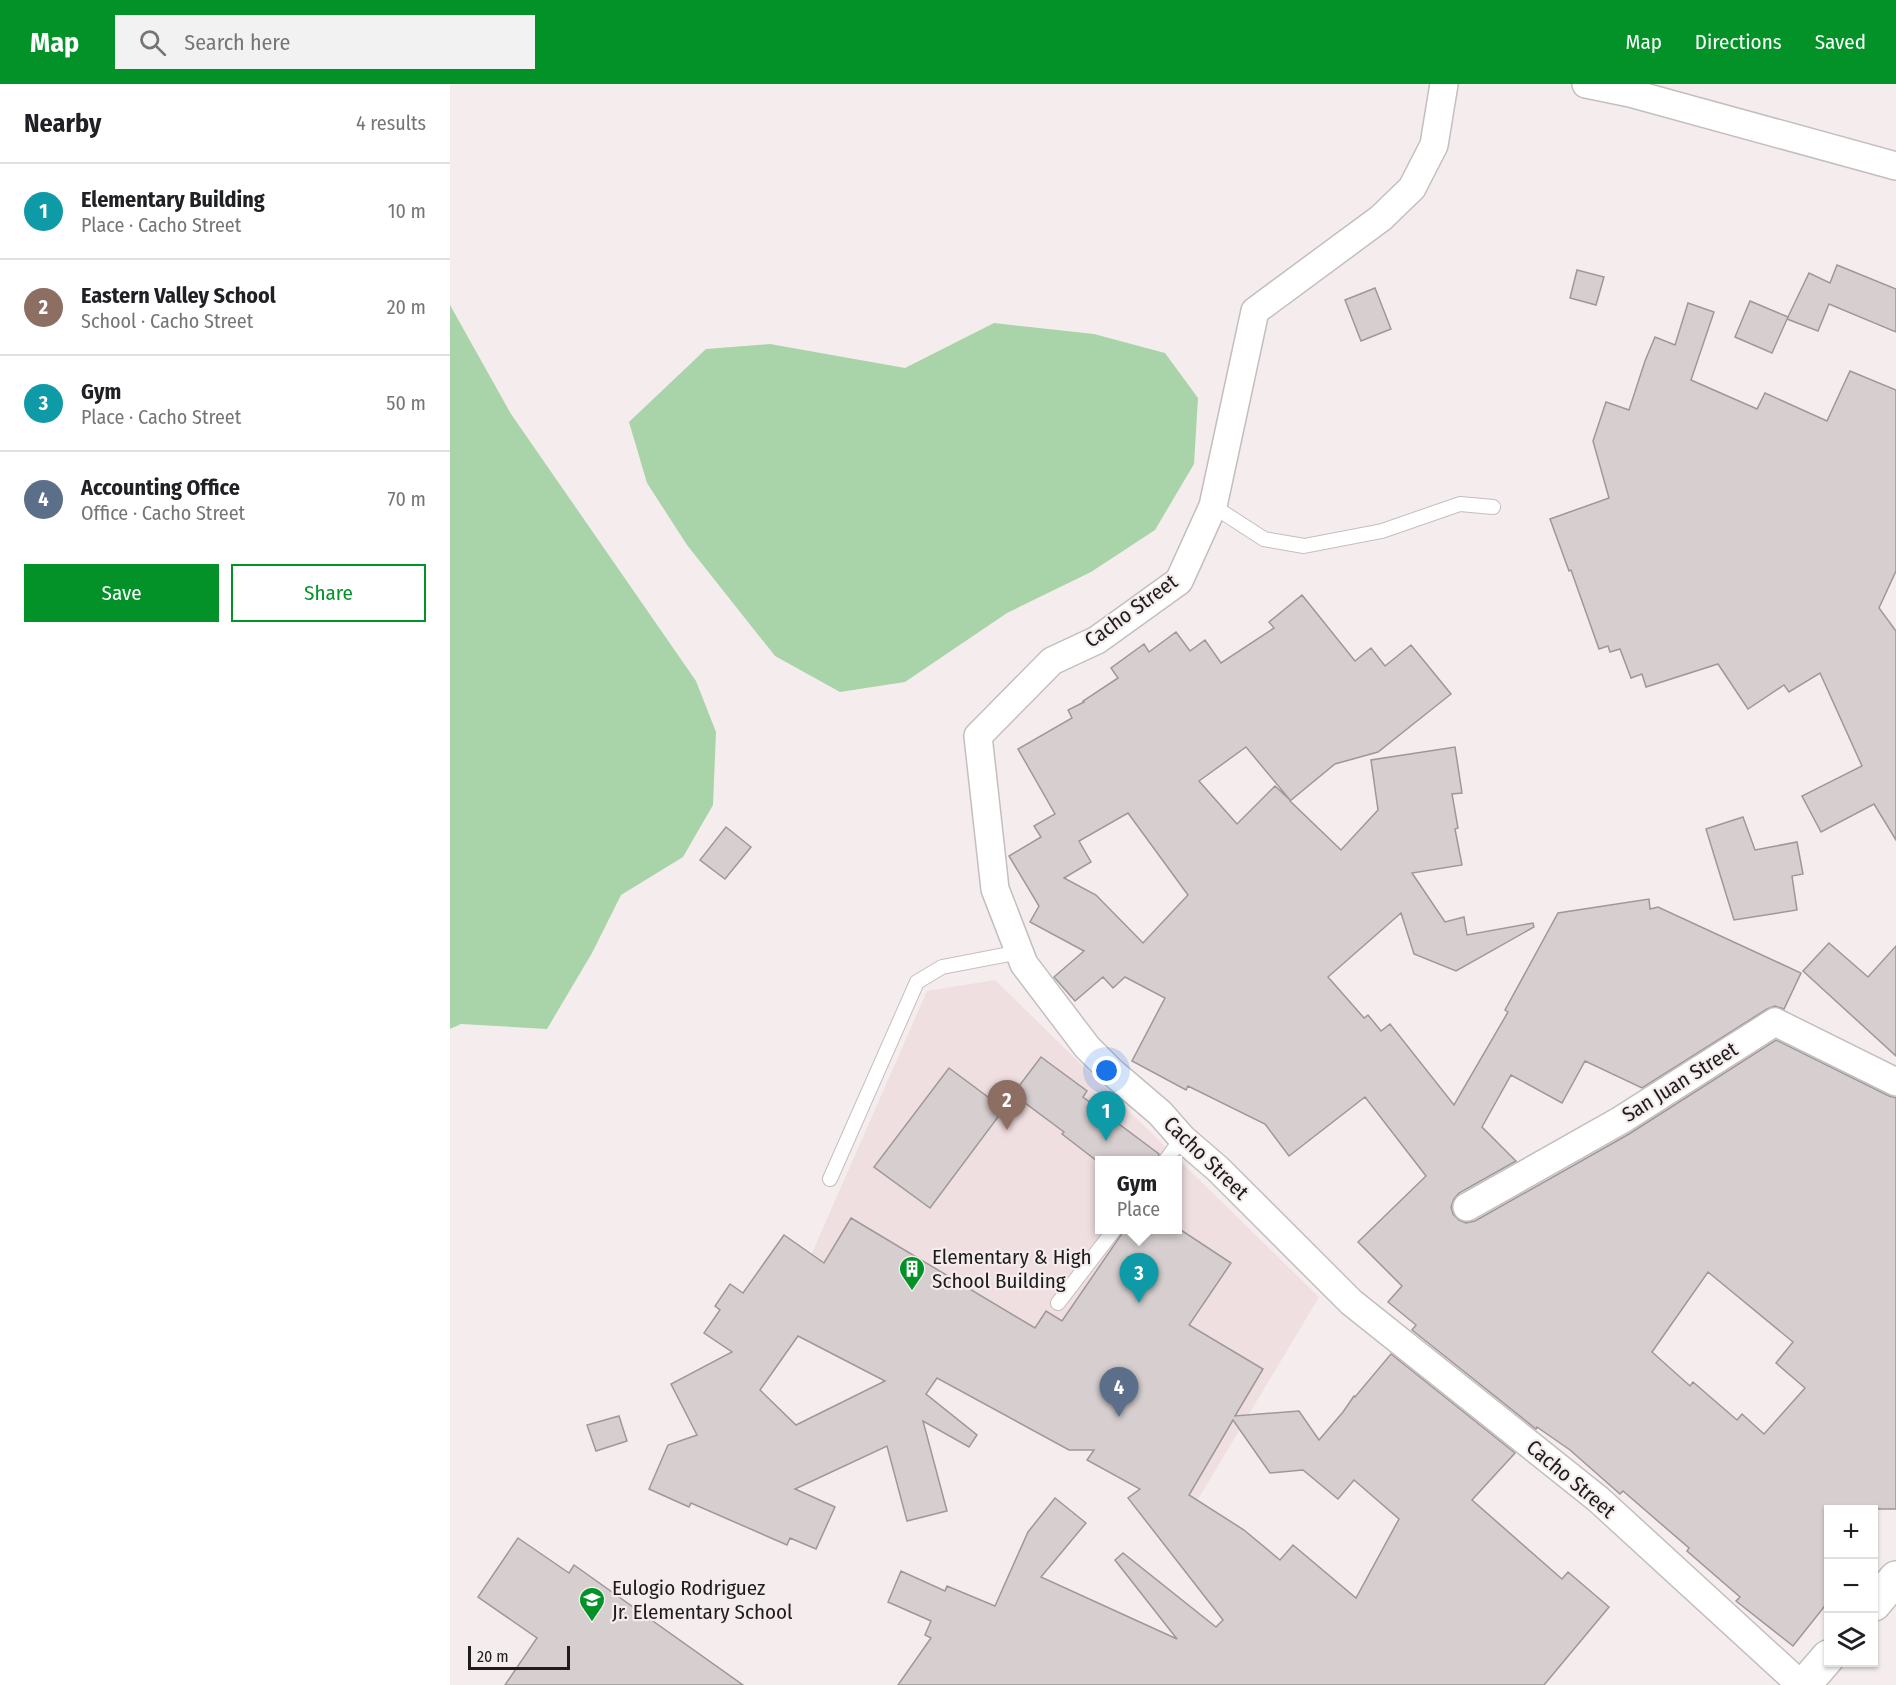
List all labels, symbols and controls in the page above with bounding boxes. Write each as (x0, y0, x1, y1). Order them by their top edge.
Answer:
search box (115, 15, 535, 69)
text: Map (30, 26, 79, 59)
icon: search (136, 26, 169, 59)
text: Search here (184, 29, 290, 56)
text: Map (1625, 29, 1662, 55)
text: Directions (1695, 29, 1782, 55)
text: Saved (1815, 29, 1866, 55)
text: Nearby (24, 108, 101, 139)
text: 4 results (356, 111, 426, 135)
text: Elementary Building (81, 186, 265, 213)
text: 1 (39, 199, 48, 223)
text: 10 m (388, 199, 426, 223)
text: Place · Cacho Street (81, 213, 241, 237)
text: Eastern Valley School (81, 282, 276, 309)
text: 2 (39, 295, 48, 319)
text: 20 m (387, 295, 426, 319)
text: School · Cacho Street (81, 309, 253, 333)
text: Gym (81, 378, 121, 405)
text: 3 (39, 391, 48, 415)
text: 50 m (386, 391, 426, 415)
text: Place · Cacho Street (81, 405, 241, 429)
text: Accounting Office (81, 474, 240, 501)
text: 4 (38, 487, 49, 511)
text: 70 m (388, 487, 426, 511)
text: Office · Cacho Street (81, 501, 245, 525)
button: Save (24, 564, 219, 622)
button: Share (231, 564, 426, 622)
street label: Cacho Street (1079, 569, 1183, 653)
street label: San Juan Street (1617, 1036, 1743, 1128)
your location (1092, 1056, 1121, 1085)
pin: 2 (988, 1080, 1026, 1130)
pin: 1 (1086, 1092, 1126, 1141)
street label: Cacho Street (1158, 1111, 1254, 1205)
popup (1095, 1156, 1182, 1234)
text: Gym (1117, 1170, 1157, 1197)
text: Place (1117, 1197, 1160, 1221)
place label: Elementary & High School Building (932, 1244, 1092, 1294)
building icon: Elementary & High School Building (897, 1254, 927, 1292)
pin: 3 (1120, 1254, 1158, 1303)
pin: 4 (1100, 1368, 1138, 1417)
street label: Cacho Street (1521, 1434, 1621, 1524)
map controls (1824, 1505, 1878, 1667)
button: + (1824, 1505, 1878, 1559)
button: − (1824, 1559, 1878, 1613)
place label: Eulogio Rodriguez Jr. Elementary School (612, 1575, 793, 1625)
school or university icon: Eulogio Rodriguez Jr. Elementary School (577, 1585, 607, 1623)
button: layers (1824, 1613, 1878, 1667)
scale bar (468, 1643, 570, 1670)
text: 20 m (477, 1647, 508, 1666)

